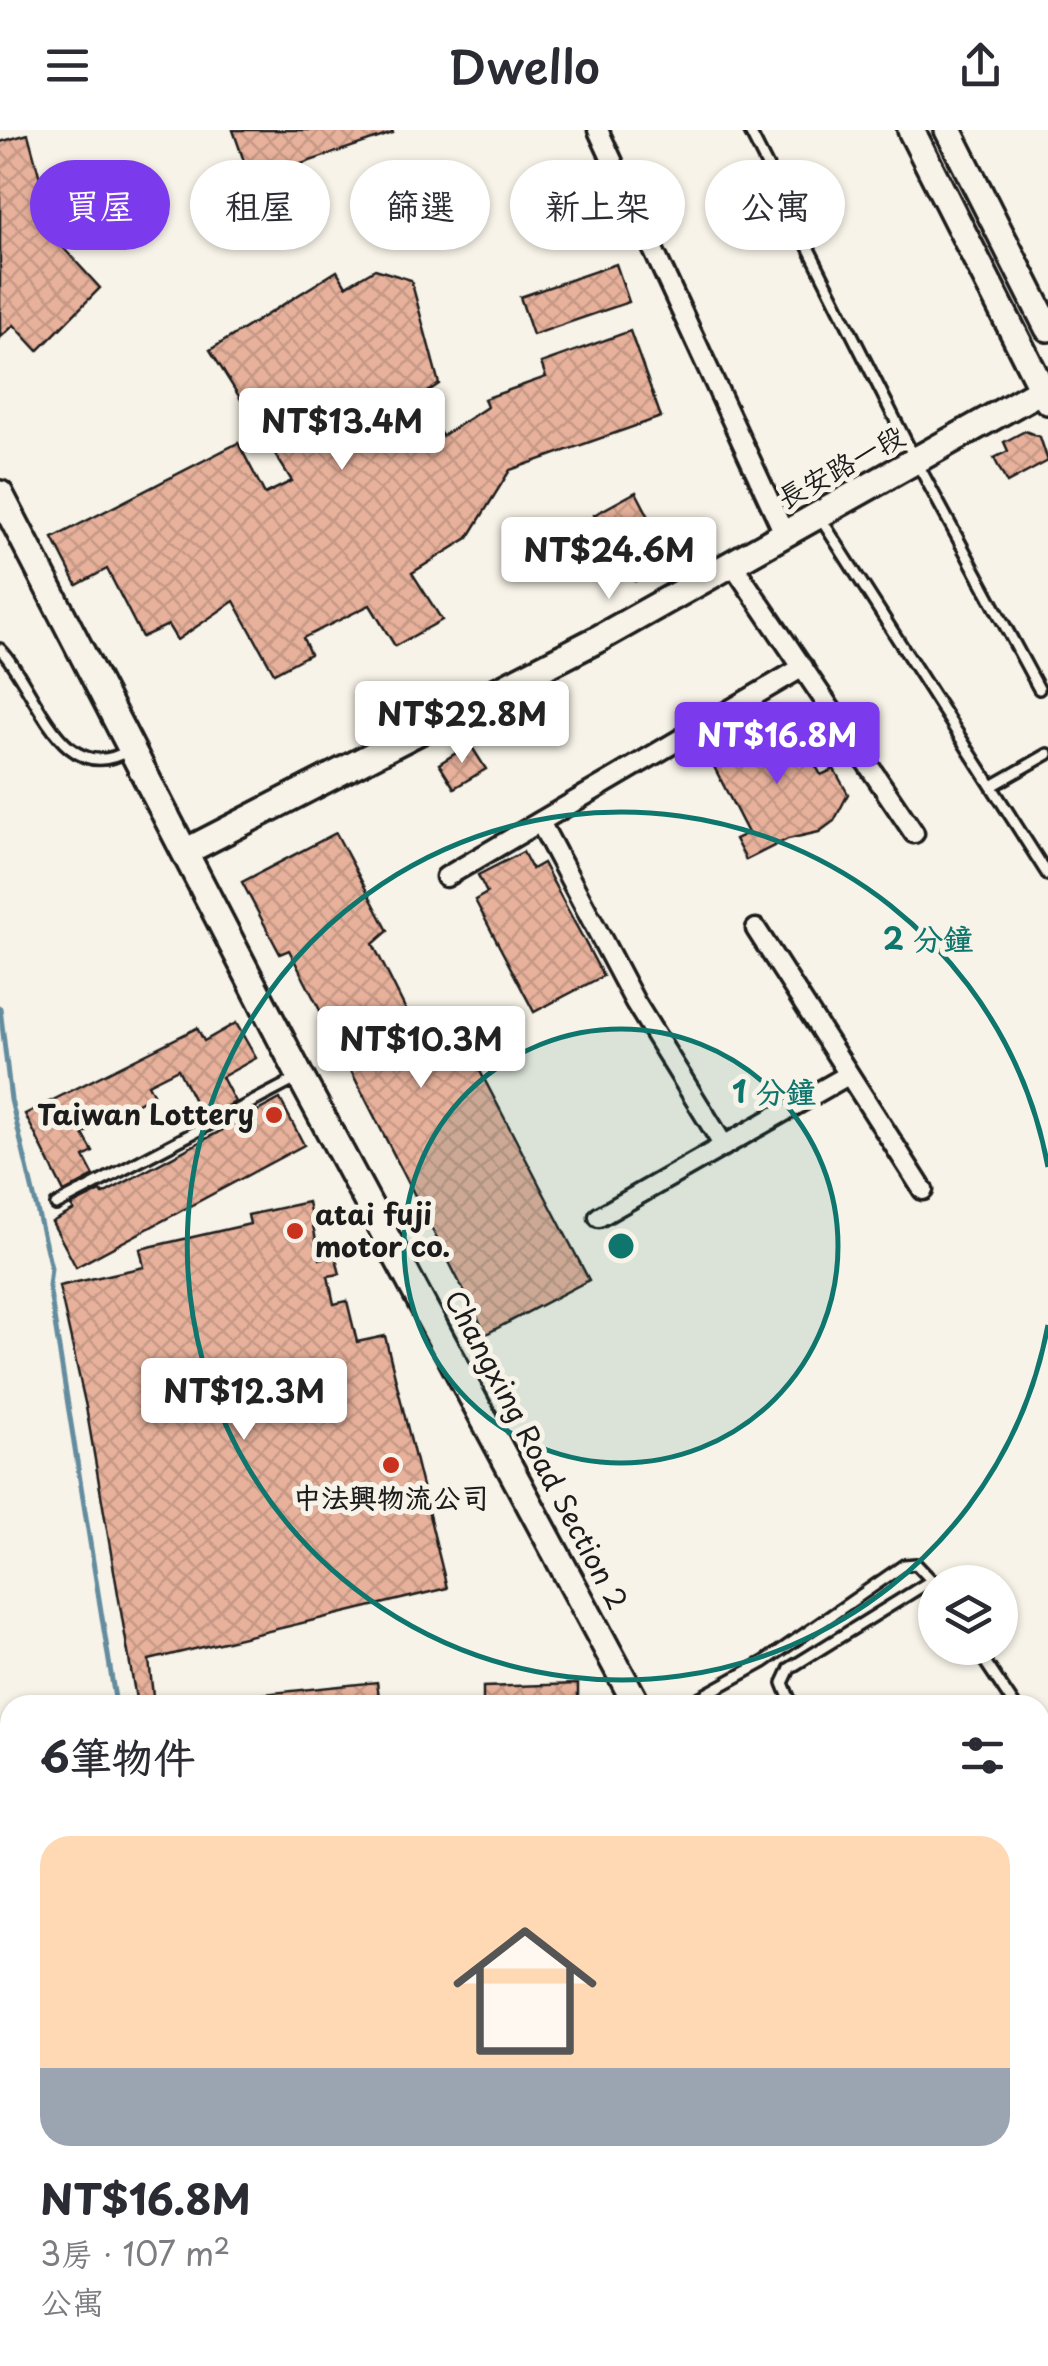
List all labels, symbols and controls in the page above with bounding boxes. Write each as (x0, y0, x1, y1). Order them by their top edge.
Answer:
text: Dwello (448, 31, 600, 99)
icon: menu (40, 38, 95, 93)
icon: share (953, 38, 1008, 93)
chip: 買屋 (30, 160, 170, 250)
chip: 租屋 (190, 160, 330, 250)
chip: 篩選 (350, 160, 490, 250)
chip: 新上架 (510, 160, 685, 250)
chip: 公寓 (705, 160, 845, 250)
pin: NT$13.4M (239, 388, 445, 473)
text: NT$13.4M (261, 396, 423, 444)
street label: 長安路一段 (769, 413, 912, 518)
pin: NT$24.6M (506, 517, 712, 602)
text: NT$24.6M (523, 525, 695, 573)
pin: NT$22.8M (359, 681, 565, 766)
text: NT$22.8M (377, 689, 547, 737)
pin: NT$16.8M (674, 702, 880, 787)
text: NT$16.8M (697, 710, 857, 758)
text: 2 分鐘 (883, 915, 973, 960)
pin: NT$10.3M (318, 1006, 524, 1091)
text: NT$10.3M (339, 1014, 503, 1062)
text: 1 分鐘 (732, 1068, 816, 1113)
place label: Taiwan Lottery (37, 1092, 254, 1135)
marker: Taiwan Lottery (263, 1104, 285, 1126)
place label: atai fuji motor co. (315, 1192, 450, 1267)
marker: atai fuji motor co. (284, 1220, 306, 1242)
centre of rings (603, 1228, 639, 1264)
street label: Changxing Road Section 2 (435, 1282, 640, 1617)
pin: NT$12.3M (141, 1358, 347, 1443)
text: NT$12.3M (163, 1366, 325, 1414)
marker: 中法興物流公司 (380, 1454, 402, 1476)
place label: 中法興物流公司 (293, 1475, 489, 1518)
map controls (918, 1565, 1018, 1665)
button: layers (918, 1565, 1018, 1665)
text: 6筆物件 (40, 1724, 196, 1787)
icon: filters (955, 1728, 1010, 1783)
icon: home (435, 1901, 615, 2081)
text: NT$16.8M (40, 2166, 251, 2229)
text: 3房 · 107 m² (40, 2229, 230, 2277)
text: 公寓 (40, 2277, 104, 2325)

